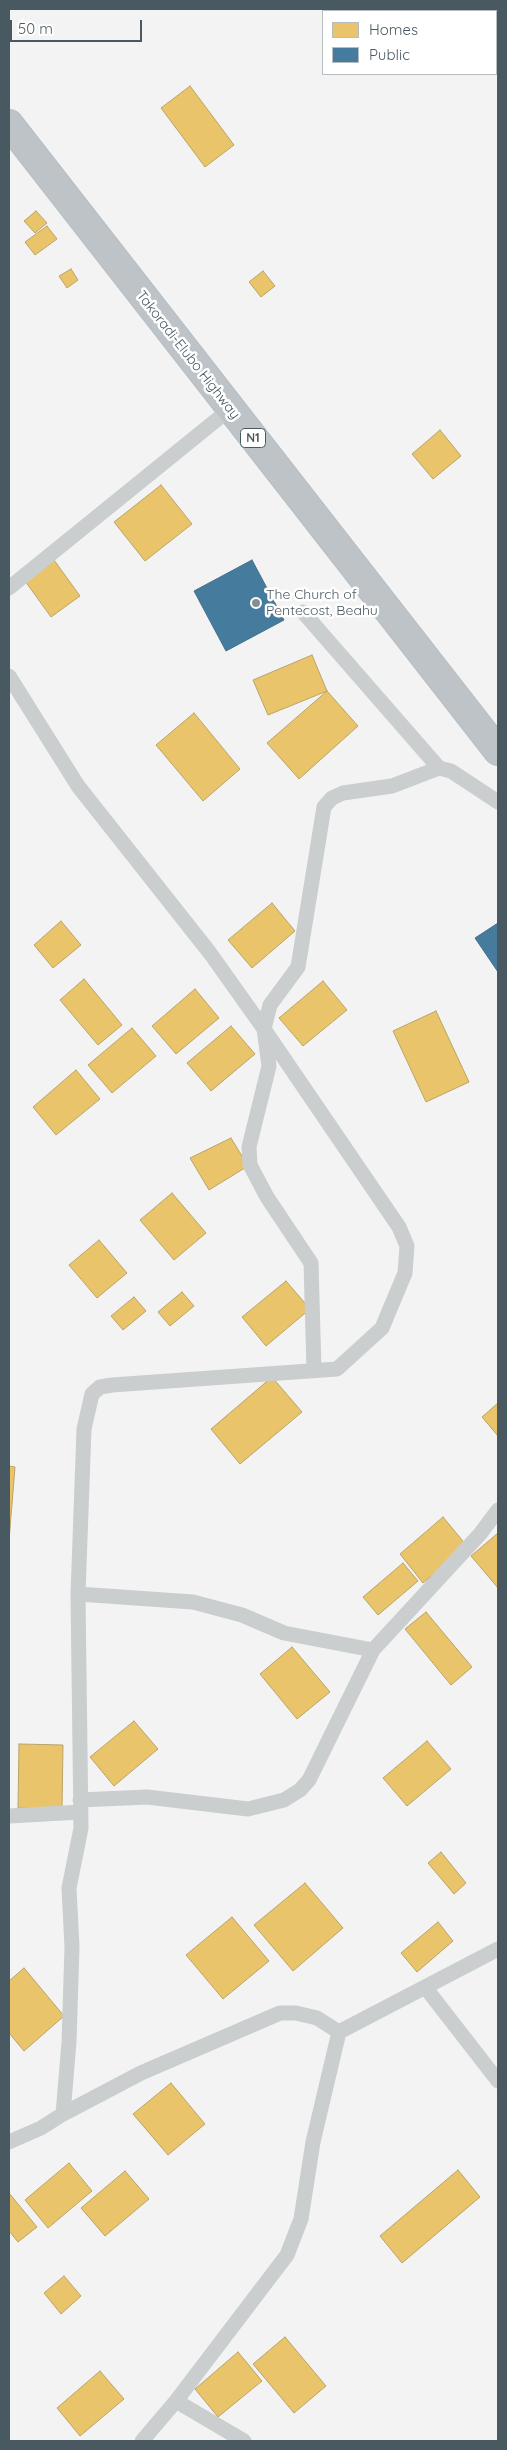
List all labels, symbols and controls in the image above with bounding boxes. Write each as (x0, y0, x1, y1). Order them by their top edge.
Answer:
scale bar (12, 10, 145, 42)
legend (322, 10, 497, 75)
text: 50 m (18, 19, 53, 38)
text: Homes (369, 20, 418, 39)
text: Public (369, 45, 410, 64)
street label: Takoradi-Elubo Highway (133, 287, 243, 423)
road number: N1 (240, 428, 266, 448)
place label: The Church of Pentecost, Beahu (266, 587, 378, 620)
marker: The Church of Pentecost, Beahu (250, 597, 262, 609)

